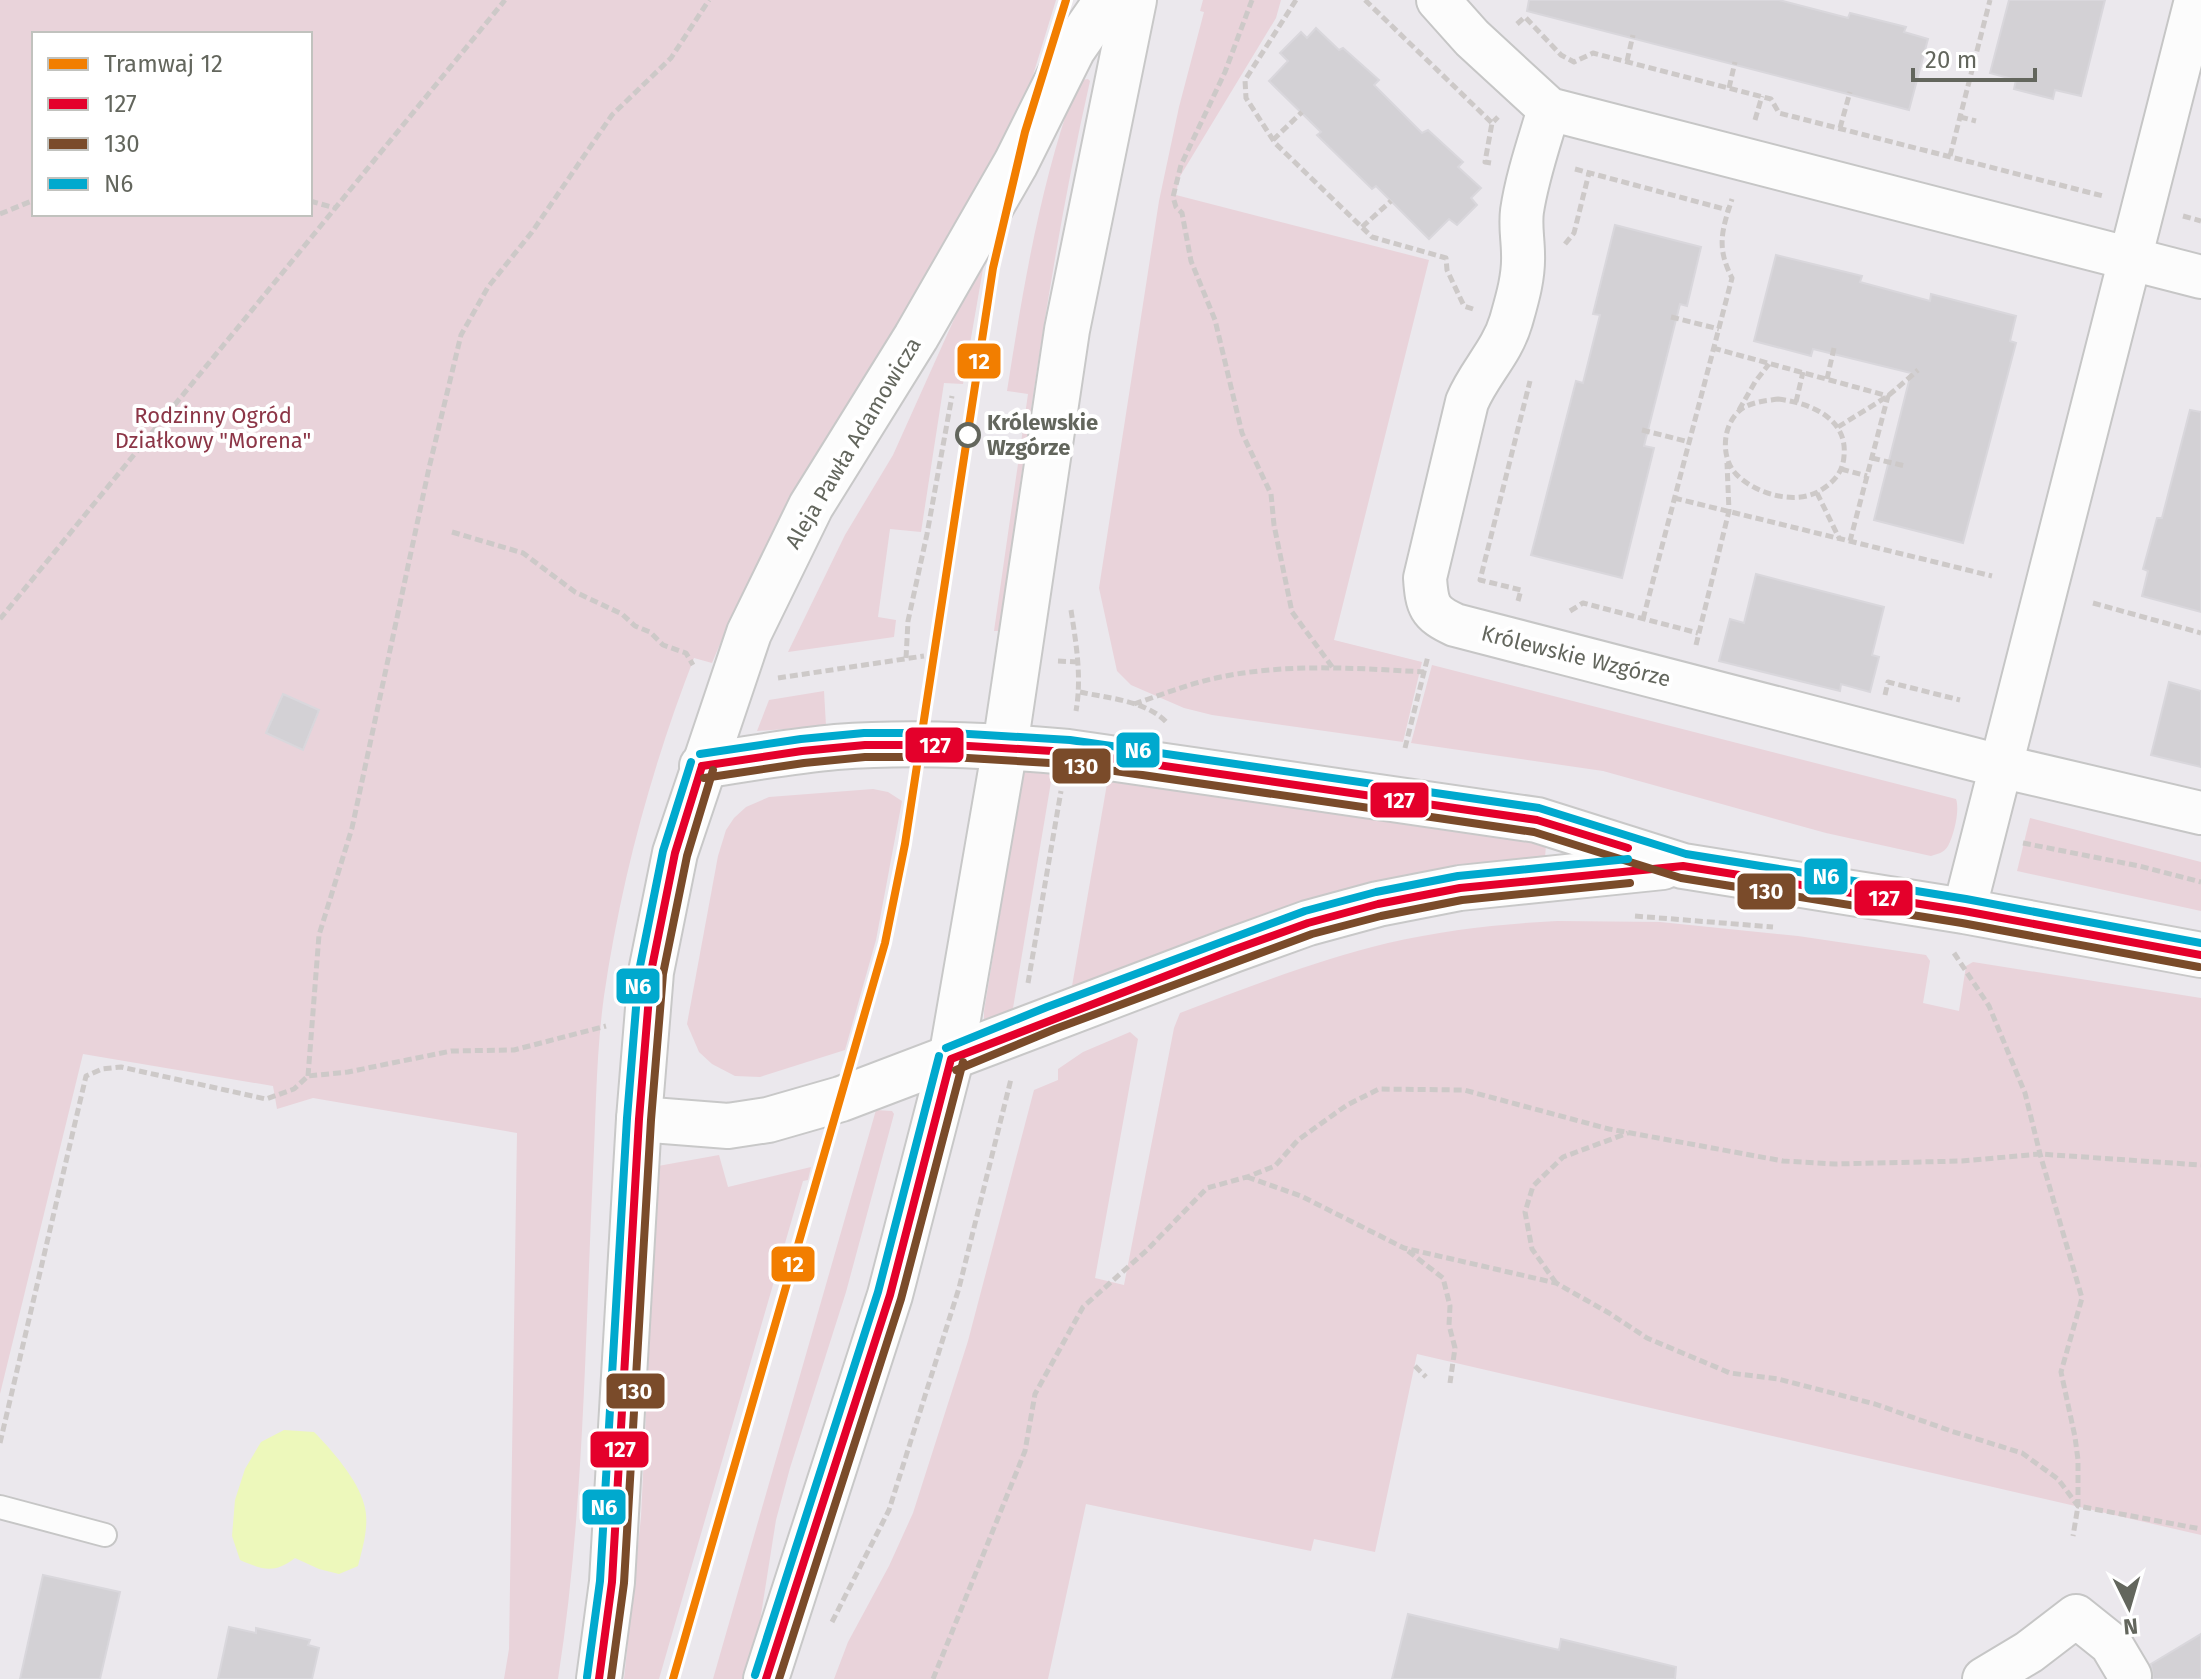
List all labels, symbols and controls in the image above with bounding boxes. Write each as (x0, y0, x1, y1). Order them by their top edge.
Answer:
legend (32, 32, 312, 216)
scale bar (1913, 32, 2035, 82)
text: 20 m (1925, 46, 1977, 74)
text: Tramwaj 12 (104, 50, 223, 78)
text: 127 (104, 90, 137, 118)
text: 130 (104, 130, 140, 158)
text: N6 (104, 170, 133, 198)
street label: Aleja Pawła Adamowicza (779, 332, 927, 554)
line badge: 12 (956, 342, 1002, 380)
text: 12 (968, 348, 990, 375)
park label: Rodzinny Ogród Działkowy "Morena" (115, 402, 311, 454)
place label: Królewskie Wzgórze (987, 409, 1098, 461)
marker: Królewskie Wzgórze (956, 423, 980, 447)
street label: Królewskie Wzgórze (1478, 619, 1674, 693)
line badge: 127 (904, 726, 965, 764)
line badge: N6 (1115, 731, 1161, 769)
text: 127 (919, 732, 951, 759)
text: N6 (1125, 737, 1152, 764)
line badge: 130 (1051, 747, 1112, 785)
text: 130 (1064, 753, 1098, 780)
line badge: 127 (1369, 781, 1430, 819)
text: 127 (1383, 787, 1415, 814)
line badge: N6 (1803, 857, 1849, 896)
text: N6 (1813, 863, 1840, 890)
line badge: 130 (1736, 872, 1797, 911)
text: 130 (1749, 878, 1783, 905)
line badge: 127 (1853, 879, 1914, 917)
text: 127 (1868, 885, 1900, 912)
line badge: N6 (615, 967, 661, 1005)
text: N6 (625, 973, 652, 1000)
line badge: 12 (770, 1245, 816, 1283)
text: 12 (782, 1251, 804, 1278)
line badge: 130 (605, 1372, 666, 1410)
text: 130 (618, 1378, 652, 1405)
line badge: 127 (589, 1430, 650, 1469)
text: 127 (604, 1436, 636, 1463)
line badge: N6 (581, 1488, 627, 1526)
text: N6 (591, 1494, 618, 1521)
north arrow (2089, 1567, 2169, 1647)
text: N (2122, 1612, 2139, 1641)

